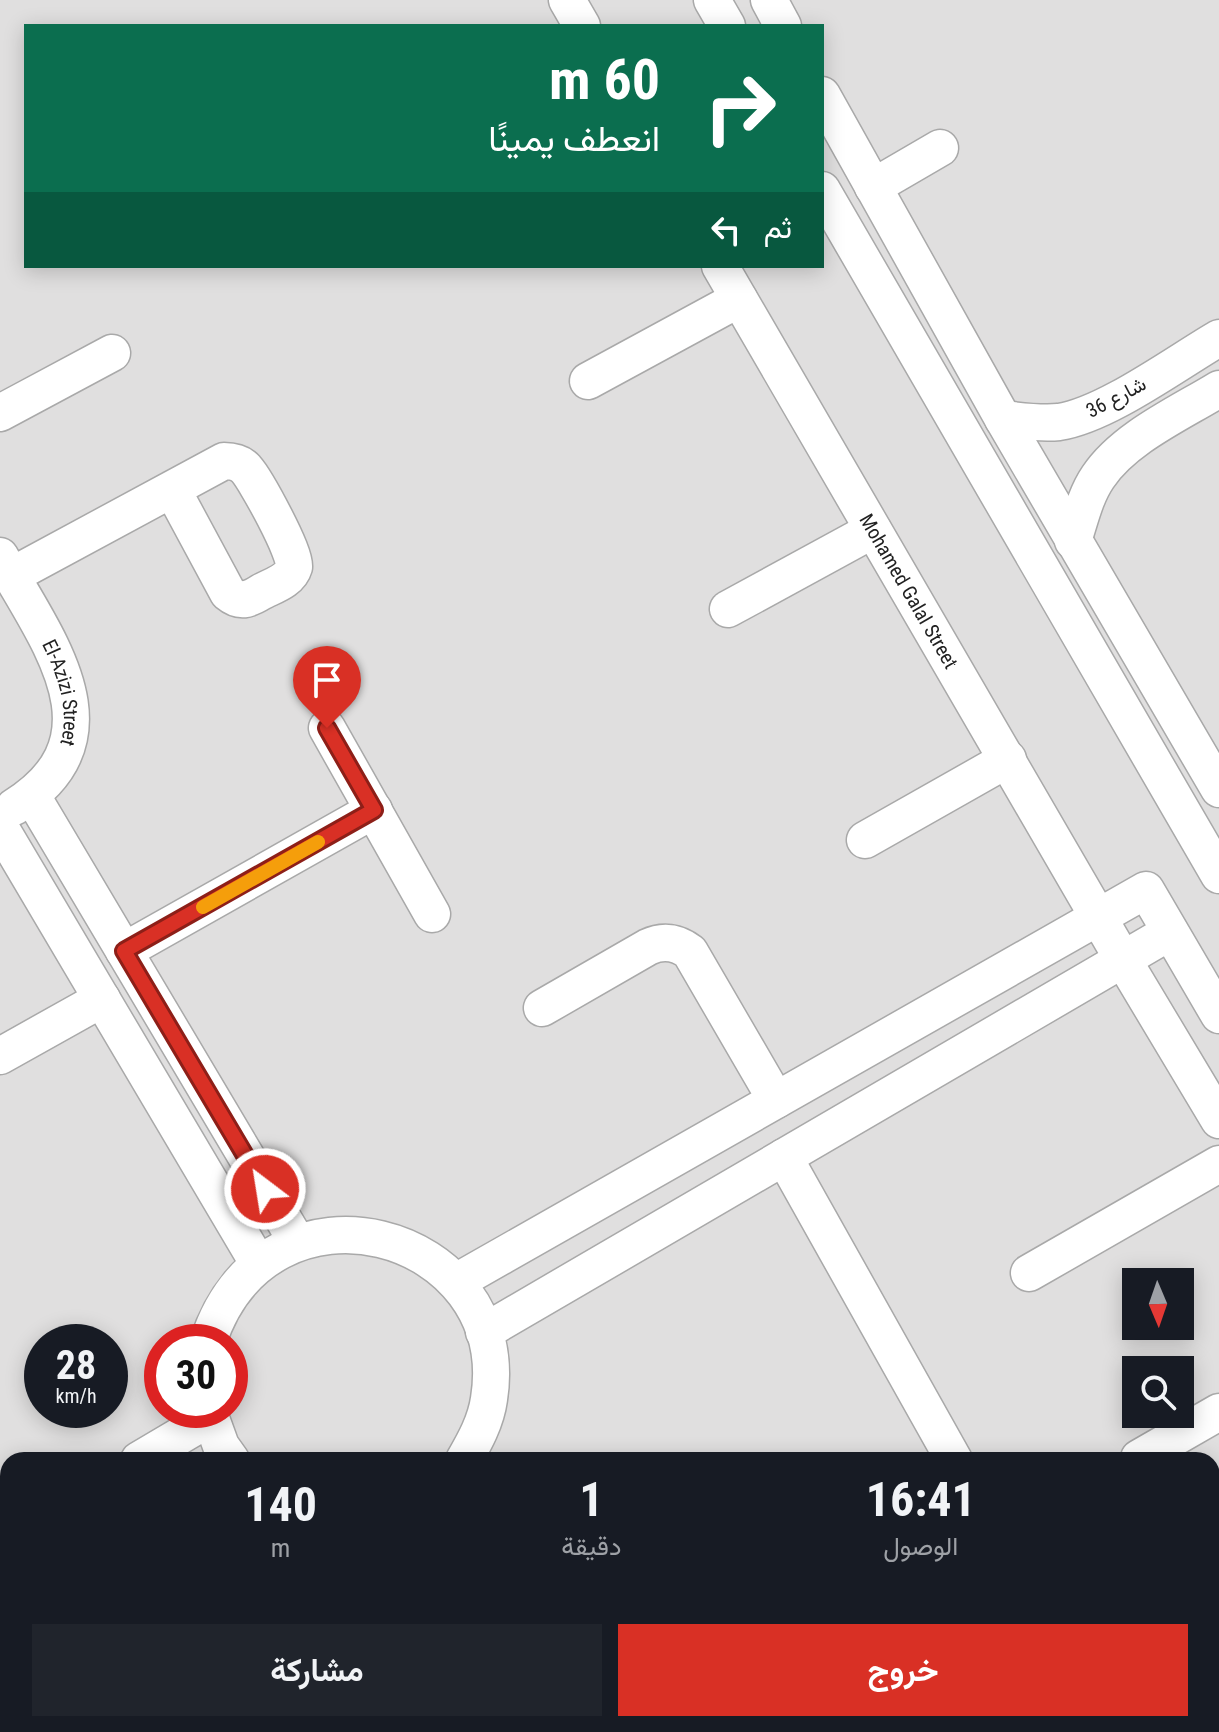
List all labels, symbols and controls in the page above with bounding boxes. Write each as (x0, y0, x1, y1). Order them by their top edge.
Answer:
text: 60 m (549, 47, 660, 113)
icon: right (688, 56, 792, 160)
text: انعطف يمينًا (488, 118, 660, 160)
icon: left (704, 208, 748, 252)
text: ثم (764, 210, 792, 245)
street label: شارع 36 (1082, 371, 1151, 425)
street label: Mohamed Galal Street (855, 509, 963, 673)
street label: El-Azizi Street (37, 635, 83, 749)
pin (293, 646, 361, 728)
icon: arrive (305, 658, 349, 702)
position arrow (223, 1147, 307, 1231)
north arrow (1122, 1268, 1194, 1340)
map controls (1122, 1268, 1194, 1428)
speed limit sign: 30 (144, 1324, 248, 1428)
text: 28 (56, 1342, 96, 1389)
button: search (1122, 1356, 1194, 1428)
text: km/h (55, 1384, 97, 1408)
text: 1 (579, 1471, 603, 1528)
text: 16:41 (866, 1471, 976, 1528)
text: 140 (244, 1476, 317, 1533)
text: دقيقة (561, 1531, 621, 1561)
text: الوصول (883, 1531, 958, 1561)
text: m (271, 1533, 290, 1563)
button: مشاركة (32, 1624, 602, 1716)
button: خروج (618, 1624, 1188, 1716)

